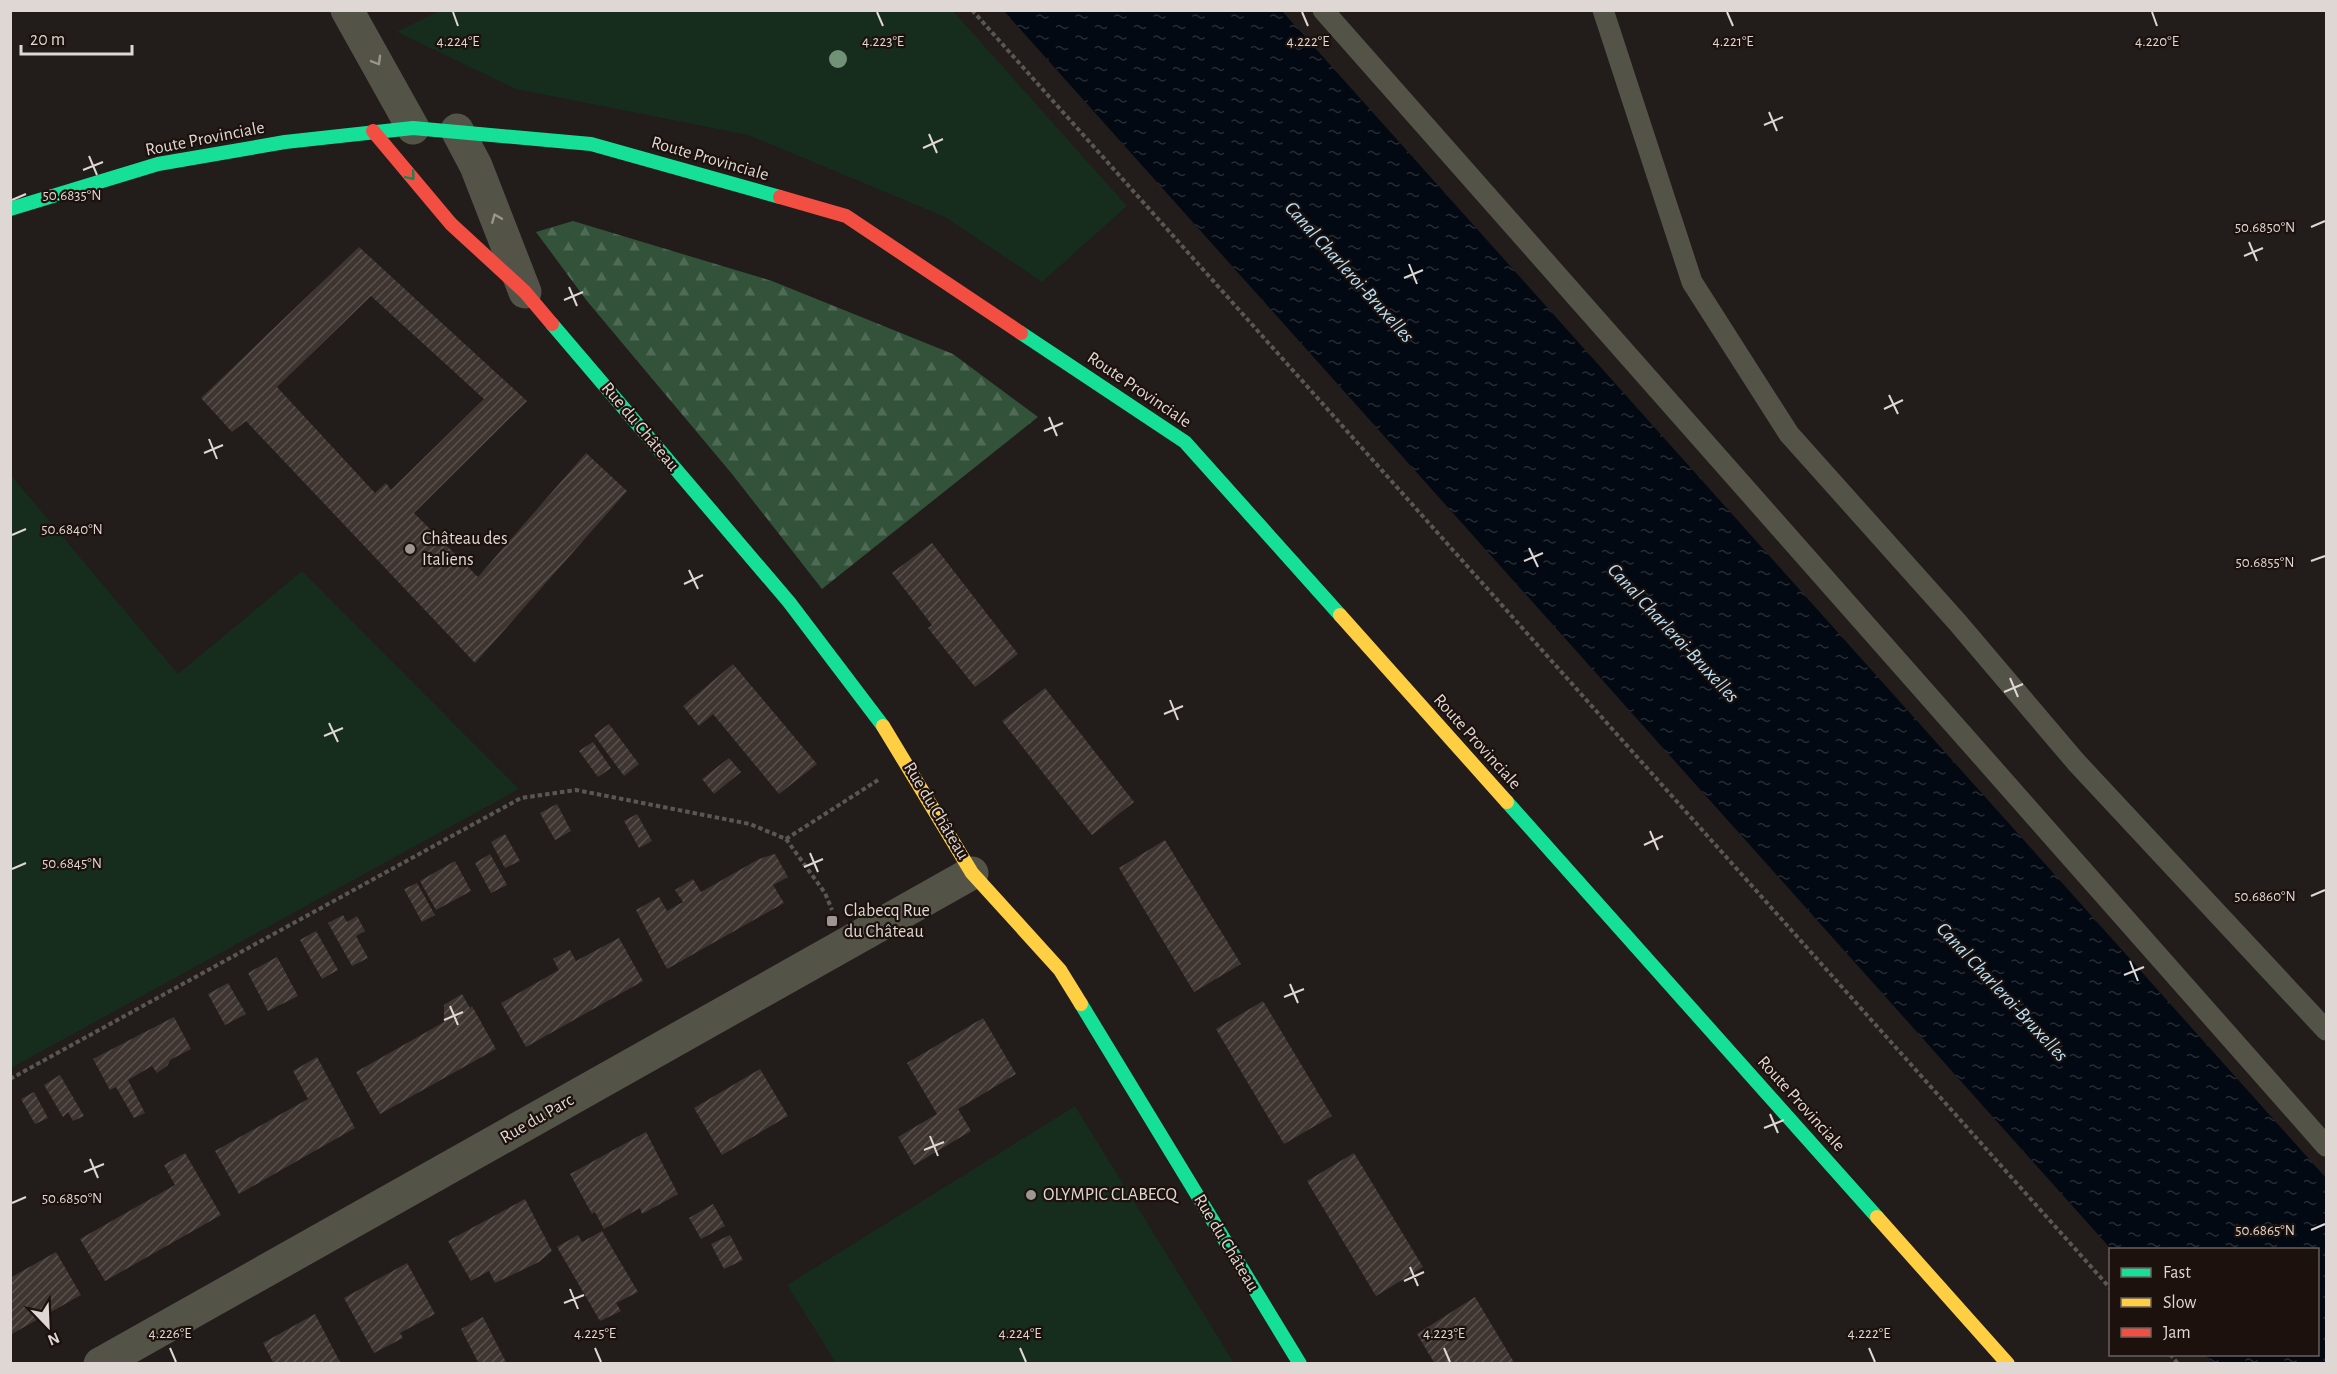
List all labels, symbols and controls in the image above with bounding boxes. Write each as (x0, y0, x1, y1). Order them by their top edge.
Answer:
scale bar (21, 18, 132, 56)
text: 20 m (30, 31, 65, 49)
text: 4.224°E (436, 34, 480, 49)
text: 4.223°E (862, 34, 904, 49)
text: 4.222°E (1287, 34, 1329, 49)
text: 4.221°E (1712, 34, 1754, 49)
text: 4.220°E (2135, 34, 2179, 49)
one-way arrow (370, 55, 381, 65)
street label: Route Provinciale (144, 119, 266, 159)
street label: Route Provinciale (649, 134, 771, 184)
one-way arrow (404, 169, 415, 180)
text: 50.6835°N (43, 188, 101, 203)
water label: Canal Charleroi-Bruxelles (1281, 198, 1418, 347)
one-way arrow (491, 213, 503, 224)
text: 50.6850°N (2235, 220, 2295, 235)
street label: Route Provinciale (1084, 349, 1194, 431)
street label: Rue du Château (598, 379, 682, 475)
text: 50.6840°N (41, 522, 103, 537)
place label: Château des Italiens (422, 530, 508, 569)
marker: Château des Italiens (403, 542, 417, 556)
text: 50.6855°N (2236, 555, 2294, 570)
water label: Canal Charleroi-Bruxelles (1604, 560, 1743, 707)
street label: Route Provinciale (1430, 691, 1524, 793)
street label: Rue du Château (900, 759, 972, 863)
text: 50.6845°N (42, 856, 102, 871)
text: 50.6860°N (2234, 889, 2296, 904)
place label: Clabecq Rue du Château (844, 902, 930, 941)
marker: Clabecq Rue du Château (825, 914, 839, 928)
water label: Canal Charleroi-Bruxelles (1933, 919, 2072, 1066)
street label: Route Provinciale (1754, 1053, 1848, 1155)
street label: Rue du Parc (497, 1091, 577, 1147)
place label: OLYMPIC CLABECQ (1043, 1186, 1180, 1204)
marker: OLYMPIC CLABECQ (1024, 1188, 1038, 1202)
text: 50.6850°N (42, 1191, 102, 1206)
street label: Rue du Château (1190, 1191, 1262, 1295)
text: 50.6865°N (2235, 1223, 2295, 1238)
legend (2109, 1248, 2319, 1356)
text: Fast (2163, 1264, 2191, 1282)
text: Slow (2163, 1294, 2196, 1312)
north arrow (18, 1296, 78, 1356)
text: Jam (2163, 1324, 2191, 1342)
text: 4.226°E (149, 1326, 191, 1341)
text: 4.225°E (574, 1326, 616, 1341)
text: 4.224°E (998, 1326, 1042, 1341)
text: 4.223°E (1423, 1326, 1465, 1341)
text: 4.222°E (1848, 1326, 1890, 1341)
text: N (45, 1329, 62, 1348)

